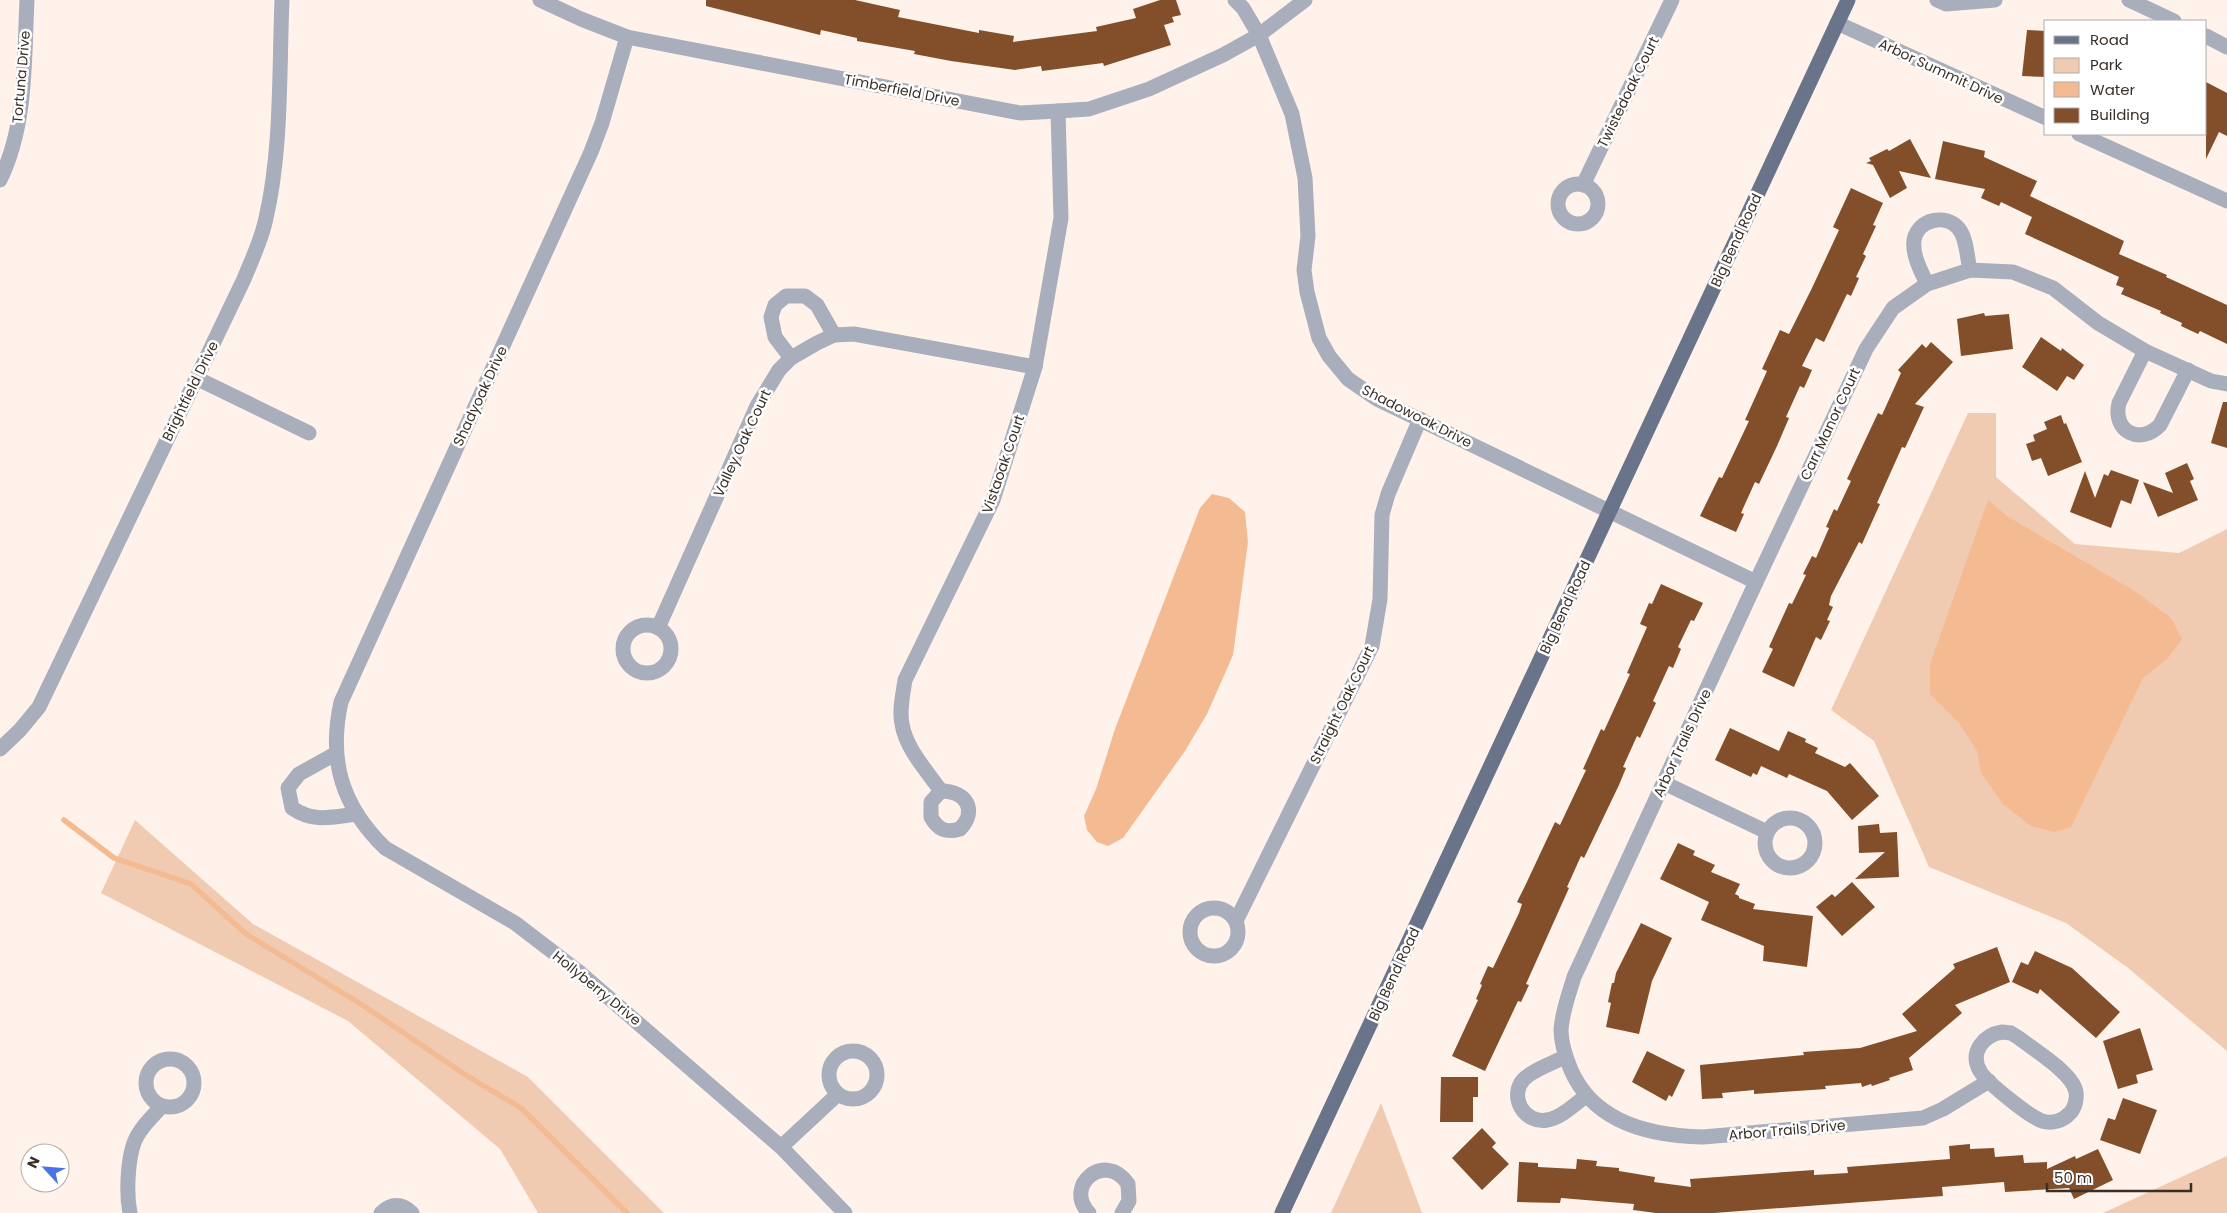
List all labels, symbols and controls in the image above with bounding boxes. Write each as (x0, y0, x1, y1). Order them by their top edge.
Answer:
legend (2044, 20, 2207, 135)
street label: Tortuna Drive (7, 29, 35, 124)
text: Road (2090, 29, 2129, 50)
street label: Twistedoak Court (1592, 33, 1664, 151)
street label: Arbor Summit Drive (1875, 33, 2007, 109)
text: Park (2090, 54, 2122, 75)
street label: Timberfield Drive (843, 69, 962, 111)
text: Water (2090, 79, 2136, 100)
text: Building (2090, 104, 2150, 125)
street label: Big Bend Road (1706, 190, 1766, 290)
street label: Brightfield Drive (157, 337, 223, 444)
street label: Shadyoak Drive (448, 342, 512, 449)
street label: Carr Manor Court (1795, 365, 1865, 483)
street label: Shadowoak Drive (1359, 380, 1476, 453)
street label: Valley Oak Court (708, 386, 776, 500)
street label: Vistaoak Court (977, 412, 1029, 516)
street label: Big Bend Road (1535, 557, 1595, 657)
street label: Straight Oak Court (1305, 643, 1379, 767)
street label: Arbor Trails Drive (1648, 685, 1716, 800)
street label: Big Bend Road (1364, 924, 1424, 1024)
street label: Hollyberry Drive (548, 946, 646, 1030)
street label: Arbor Trails Drive (1728, 1115, 1847, 1145)
north arrow (20, 1143, 70, 1193)
text: N (22, 1153, 45, 1171)
scale bar (2047, 1160, 2191, 1192)
text: 50 m (2054, 1167, 2092, 1188)

